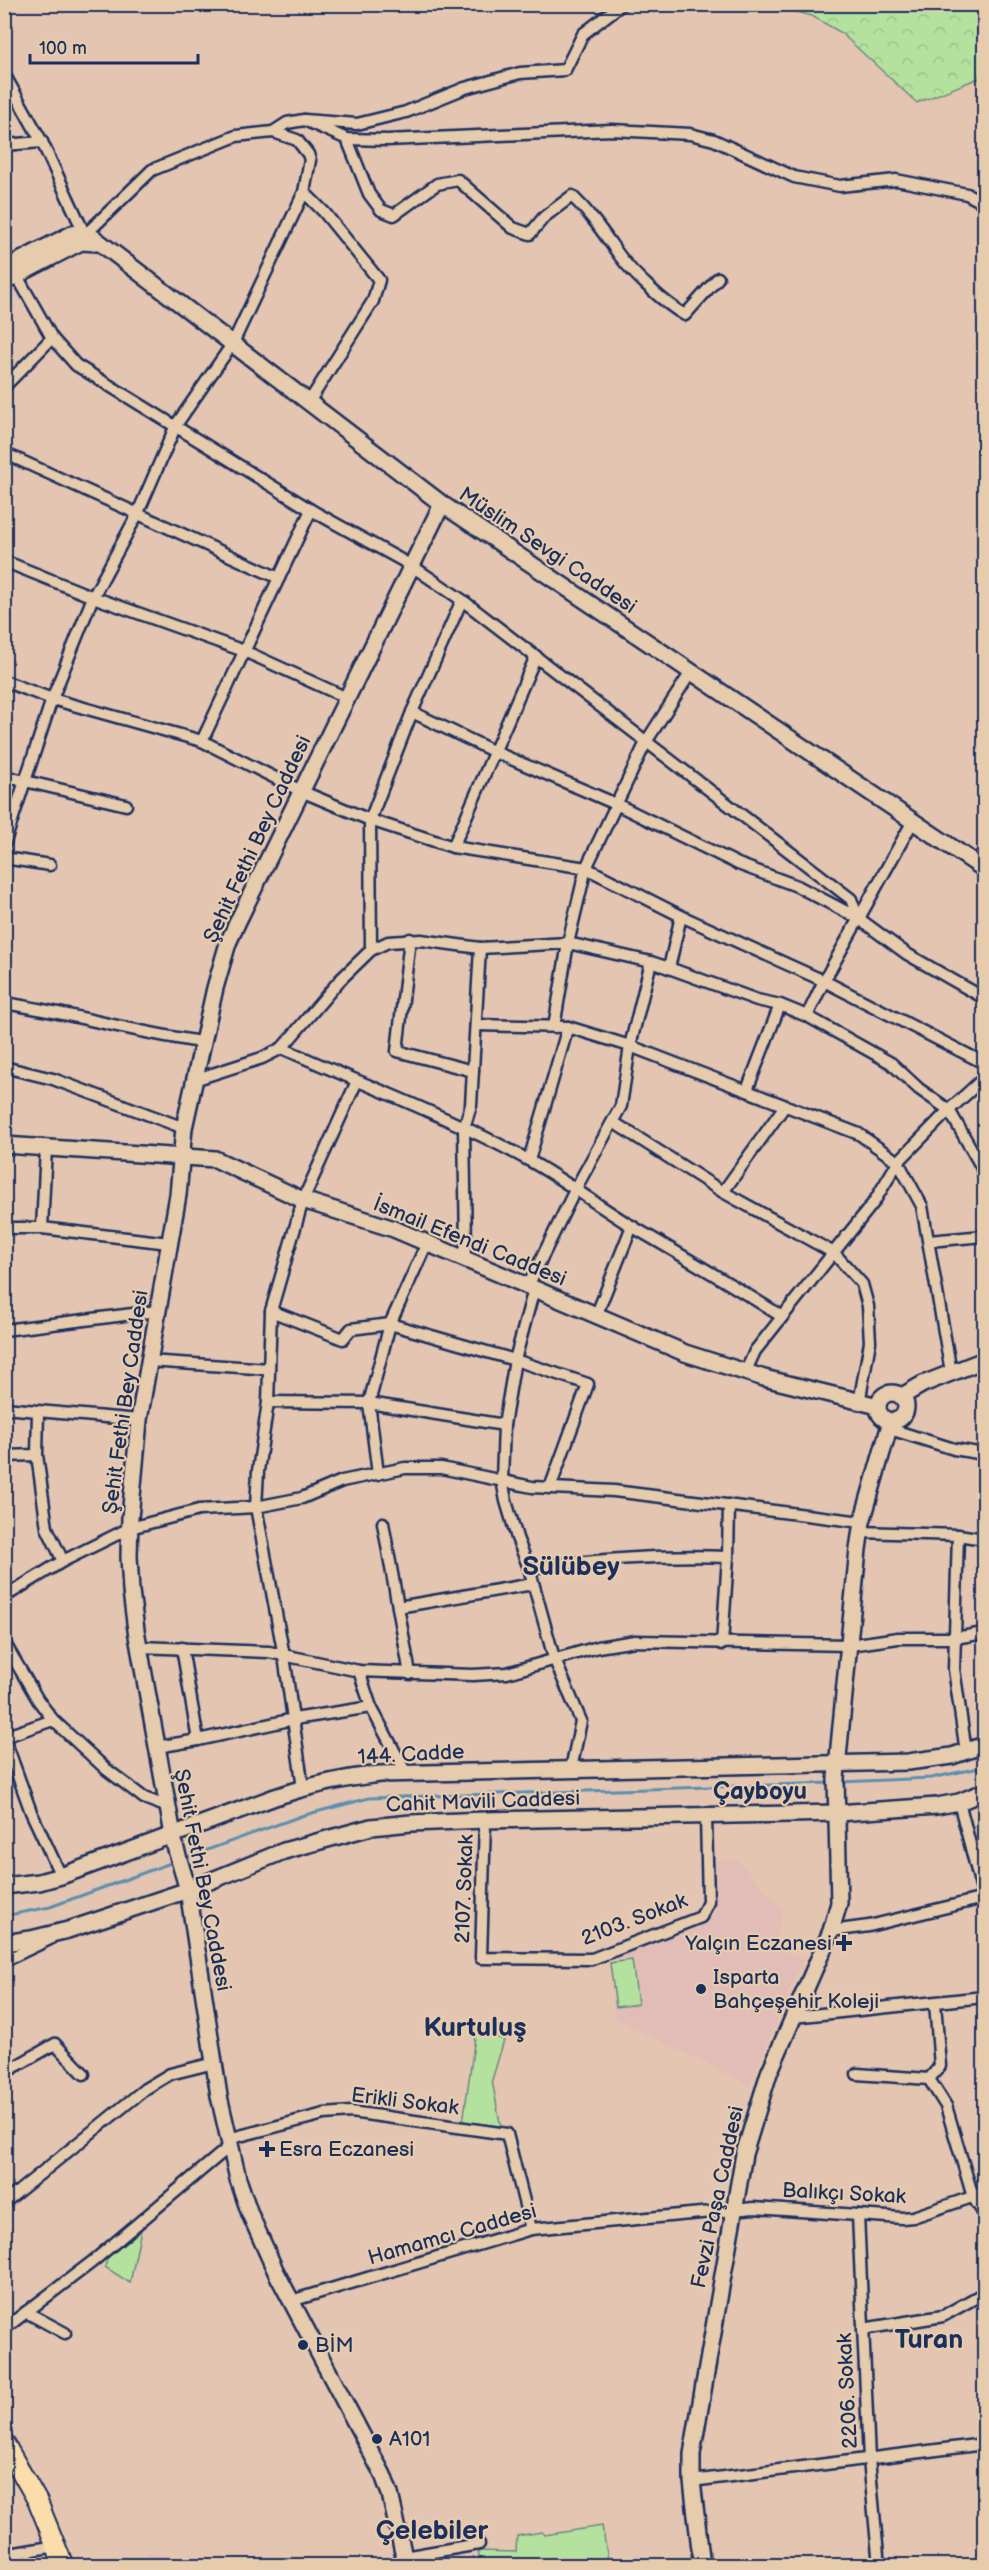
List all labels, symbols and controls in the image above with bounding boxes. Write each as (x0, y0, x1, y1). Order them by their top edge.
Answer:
scale bar (30, 27, 198, 65)
text: 100 m (39, 38, 87, 59)
street label: Müslim Sevgi Caddesi (454, 482, 641, 619)
street label: Şehit Fethi Bey Caddesi (198, 732, 317, 947)
street label: İsmail Efendi Caddesi (370, 1191, 570, 1292)
street label: Şehit Fethi Bey Caddesi (97, 1288, 154, 1516)
district label: Sülübey (522, 1551, 620, 1583)
street label: 144. Cadde (357, 1739, 465, 1770)
street label: Şehit Fethi Bey Caddesi (169, 1767, 236, 1993)
district label: Çayboyu (713, 1777, 807, 1806)
street label: Cahit Mavili Caddesi (385, 1786, 581, 1817)
street label: 2107. Sokak (450, 1833, 479, 1944)
street label: 2103. Sokak (578, 1888, 691, 1951)
place label: Yalçın Eczanesi (684, 1931, 832, 1956)
marker: Yalçın Eczanesi (837, 1936, 851, 1950)
place label: Isparta Bahçeşehir Koleji (713, 1965, 879, 2014)
marker: Isparta Bahçeşehir Koleji (694, 1982, 708, 1996)
district label: Kurtuluş (424, 2012, 526, 2044)
street label: Erikli Sokak (350, 2082, 461, 2121)
street label: Fevzi Paşa Caddesi (686, 2104, 749, 2291)
place label: Esra Eczanesi (279, 2137, 414, 2162)
marker: Esra Eczanesi (260, 2142, 274, 2156)
street label: Balıkçı Sokak (781, 2178, 907, 2209)
street label: Hamamcı Caddesi (365, 2198, 539, 2271)
district label: Turan (895, 2324, 963, 2356)
street label: 2206. Sokak (832, 2332, 863, 2450)
place label: BİM (315, 2333, 354, 2358)
marker: BİM (296, 2338, 310, 2352)
place label: A101 (389, 2427, 430, 2452)
marker: A101 (370, 2432, 384, 2446)
district label: Çelebiler (376, 2515, 489, 2547)

